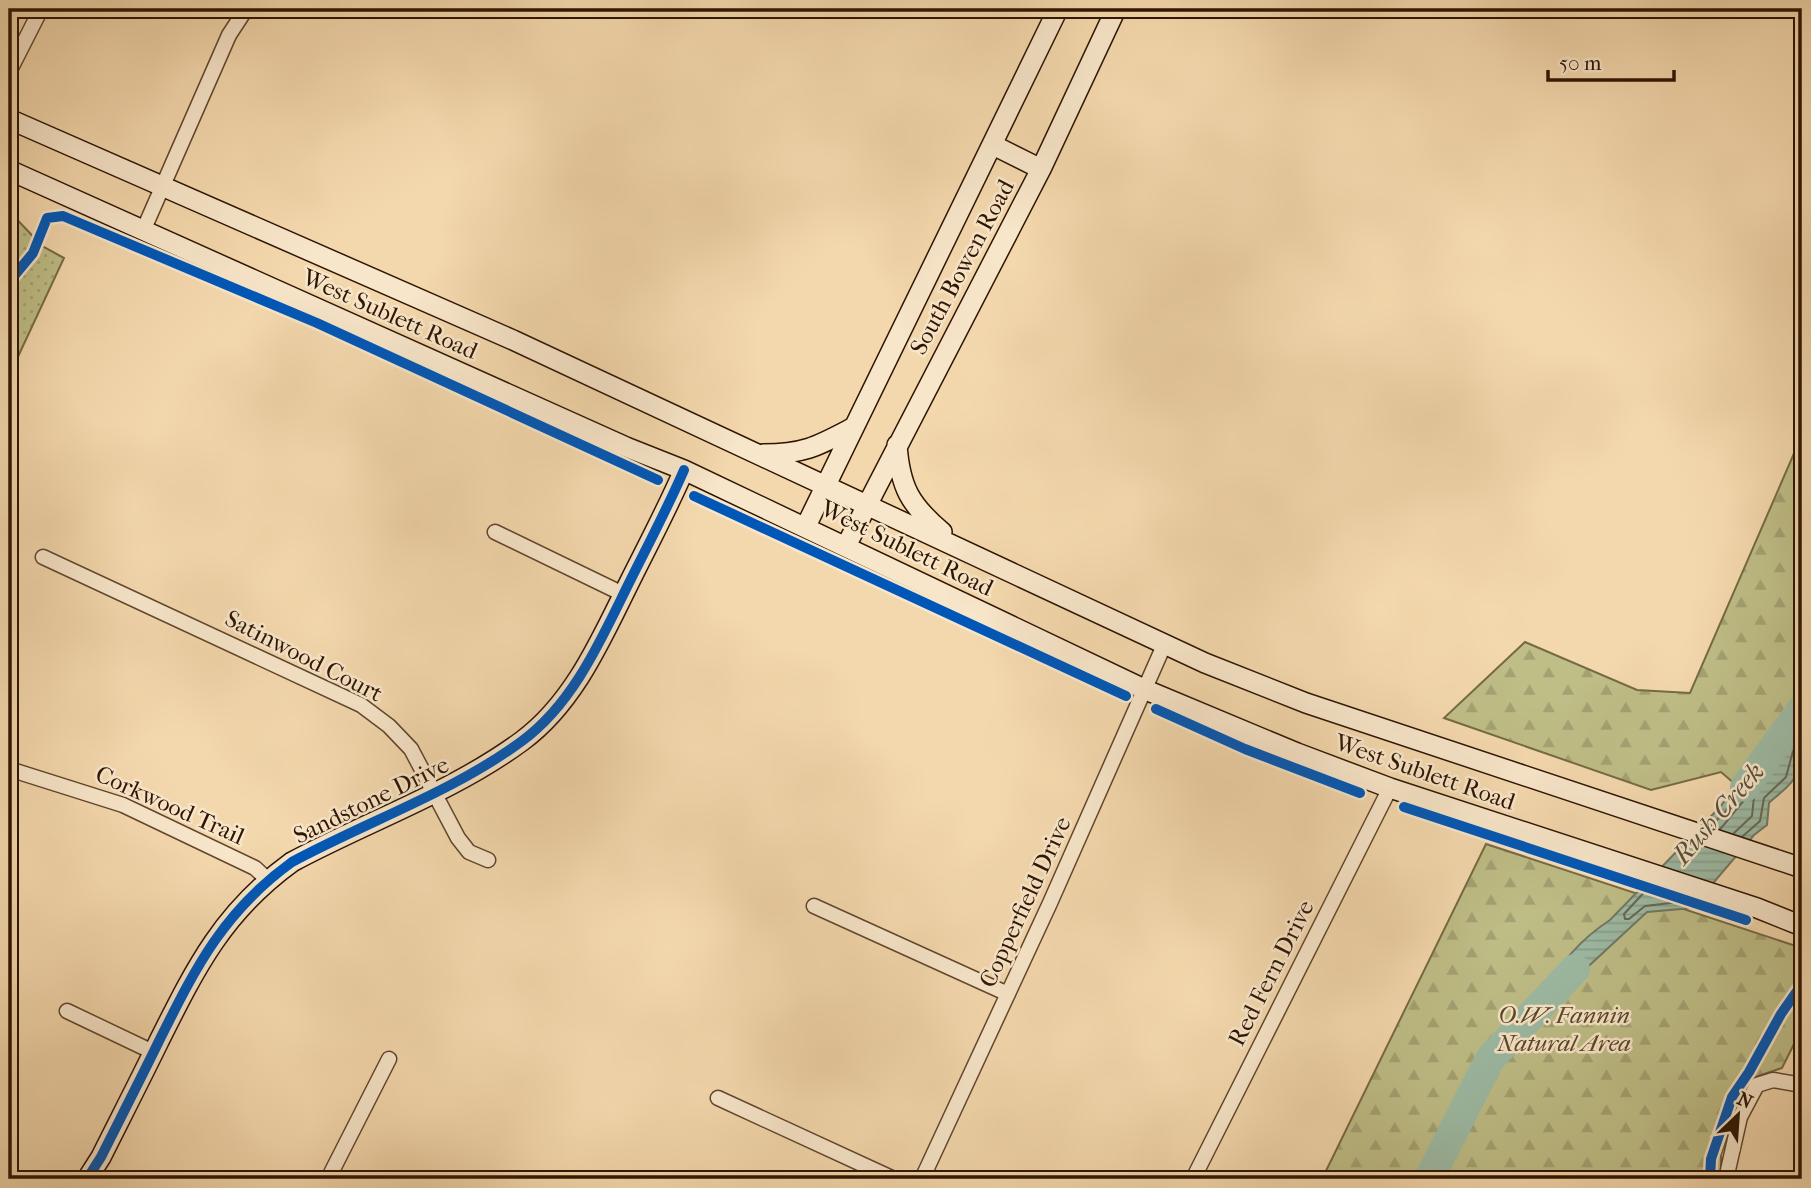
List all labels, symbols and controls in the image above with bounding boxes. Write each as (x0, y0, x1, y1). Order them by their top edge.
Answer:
scale bar (1548, 38, 1674, 82)
text: 50 m (1559, 51, 1602, 75)
street label: South Bowen Road (904, 174, 1020, 359)
street label: West Sublett Road (297, 262, 483, 366)
street label: West Sublett Road (815, 494, 999, 602)
street label: Satinwood Court (221, 604, 388, 708)
street label: West Sublett Road (1330, 728, 1520, 816)
street label: Sandstone Drive (289, 750, 453, 850)
water label: Rush Creek (1665, 756, 1771, 872)
street label: Corkwood Trail (91, 760, 249, 850)
street label: Copperfield Drive (973, 812, 1077, 992)
street label: Red Fern Drive (1222, 895, 1320, 1051)
park label: O.W. Fannin Natural Area (1496, 1001, 1631, 1057)
north arrow (1702, 1080, 1772, 1150)
text: N (1734, 1087, 1756, 1114)

